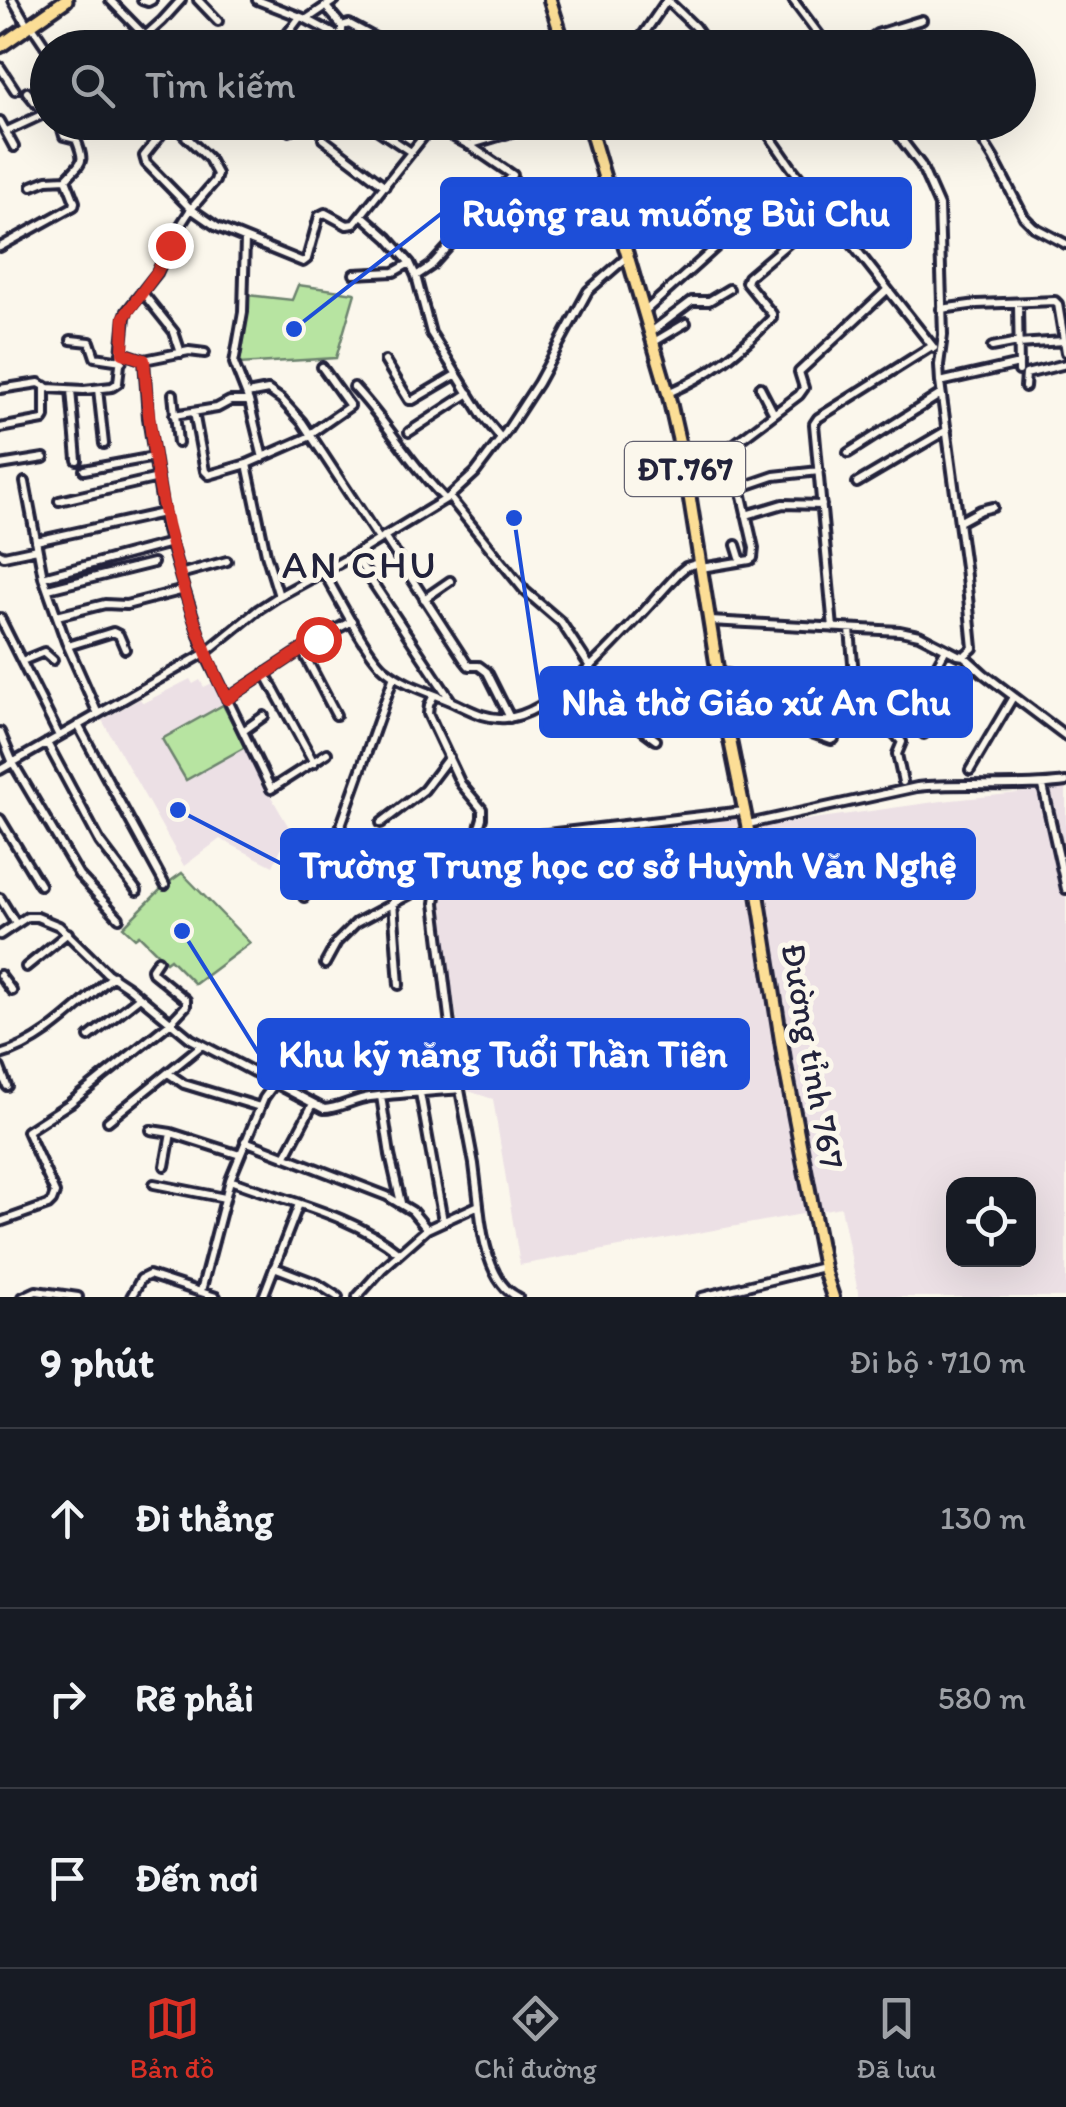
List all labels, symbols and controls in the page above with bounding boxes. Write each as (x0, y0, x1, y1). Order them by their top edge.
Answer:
search box (30, 30, 1036, 140)
icon: search (65, 58, 120, 113)
text: Tìm kiếm (145, 62, 296, 108)
callout: Ruộng rau muống Bùi Chu (442, 179, 910, 247)
text: Ruộng rau muống Bùi Chu (462, 190, 890, 236)
route end (148, 223, 194, 269)
road number: ĐT.767 (625, 442, 745, 496)
district label: AN CHU (282, 540, 438, 588)
route start (296, 617, 342, 663)
callout: Nhà thờ Giáo xứ An Chu (541, 668, 971, 736)
text: Nhà thờ Giáo xứ An Chu (561, 679, 951, 725)
callout: Trường Trung học cơ sở Huỳnh Văn Nghệ (282, 830, 974, 898)
text: Trường Trung học cơ sở Huỳnh Văn Nghệ (298, 842, 957, 888)
street label: Đường tỉnh 767 (772, 940, 854, 1172)
callout: Khu kỹ năng Tuổi Thần Tiên (259, 1020, 748, 1088)
text: Khu kỹ năng Tuổi Thần Tiên (278, 1031, 728, 1077)
map controls (946, 1177, 1036, 1267)
button: locate (946, 1177, 1036, 1267)
text: 9 phút (40, 1337, 154, 1388)
text: Đi bộ · 710 m (849, 1343, 1026, 1381)
icon: ahead (40, 1491, 95, 1546)
text: Đi thẳng (135, 1495, 273, 1541)
text: 130 m (940, 1499, 1026, 1537)
icon: right (40, 1671, 95, 1726)
text: Rẽ phải (135, 1675, 254, 1721)
text: 580 m (938, 1679, 1026, 1717)
icon: arrive (40, 1851, 95, 1906)
text: Đến nơi (135, 1855, 259, 1901)
tab: Bản đồ (130, 1991, 214, 2085)
tab: Chỉ đường (474, 1991, 597, 2085)
tab: Đã lưu (856, 1991, 936, 2085)

